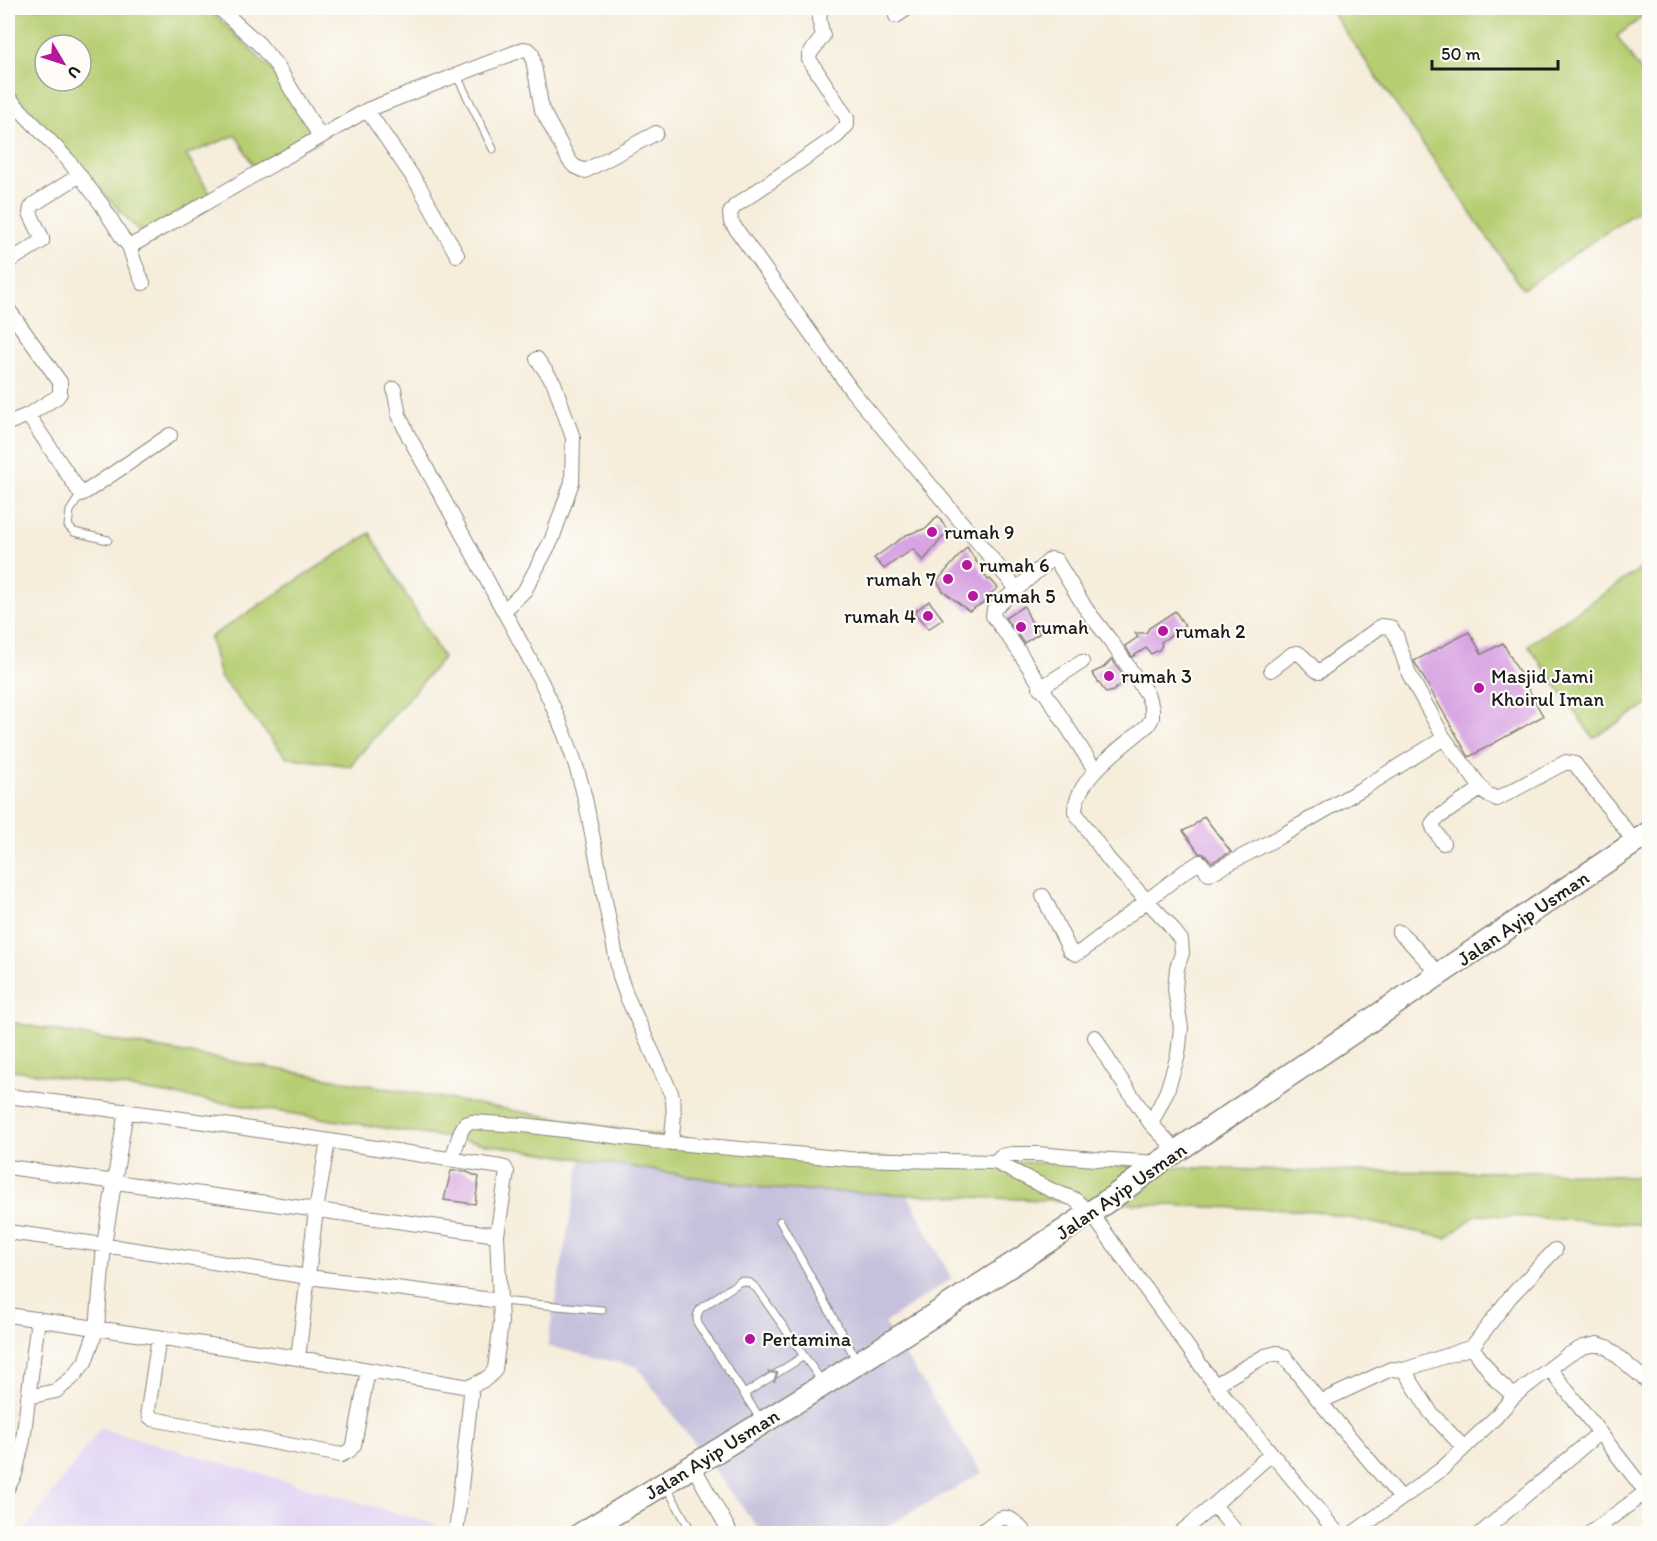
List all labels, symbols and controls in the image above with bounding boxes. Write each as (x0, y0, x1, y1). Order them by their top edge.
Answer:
north arrow (33, 33, 93, 93)
scale bar (1432, 33, 1558, 71)
text: 50 m (1441, 43, 1481, 65)
text: U (64, 62, 85, 82)
place label: rumah 9 (944, 520, 1015, 544)
marker: rumah 9 (925, 525, 939, 539)
place label: rumah 6 (979, 553, 1050, 577)
marker: rumah 6 (960, 558, 974, 572)
place label: rumah 7 (866, 567, 936, 591)
marker: rumah 7 (941, 572, 955, 586)
place label: rumah 5 (985, 584, 1056, 608)
marker: rumah 5 (966, 589, 980, 603)
place label: rumah 4 (844, 604, 916, 628)
marker: rumah 4 (921, 609, 935, 623)
place label: rumah (1033, 615, 1089, 639)
place label: rumah 2 (1175, 619, 1246, 643)
marker: rumah (1014, 620, 1028, 634)
marker: rumah 2 (1156, 624, 1170, 638)
place label: rumah 3 (1121, 664, 1192, 688)
place label: Masjid Jami Khoirul Iman (1491, 664, 1604, 711)
marker: rumah 3 (1102, 669, 1116, 683)
marker: Masjid Jami Khoirul Iman (1472, 681, 1486, 695)
street label: Jalan Ayip Usman (1453, 865, 1593, 971)
street label: Jalan Ayip Usman (1051, 1137, 1191, 1245)
place label: Pertamina (762, 1327, 852, 1351)
marker: Pertamina (743, 1332, 757, 1346)
one-way arrow (768, 1371, 778, 1383)
street label: Jalan Ayip Usman (641, 1403, 783, 1505)

